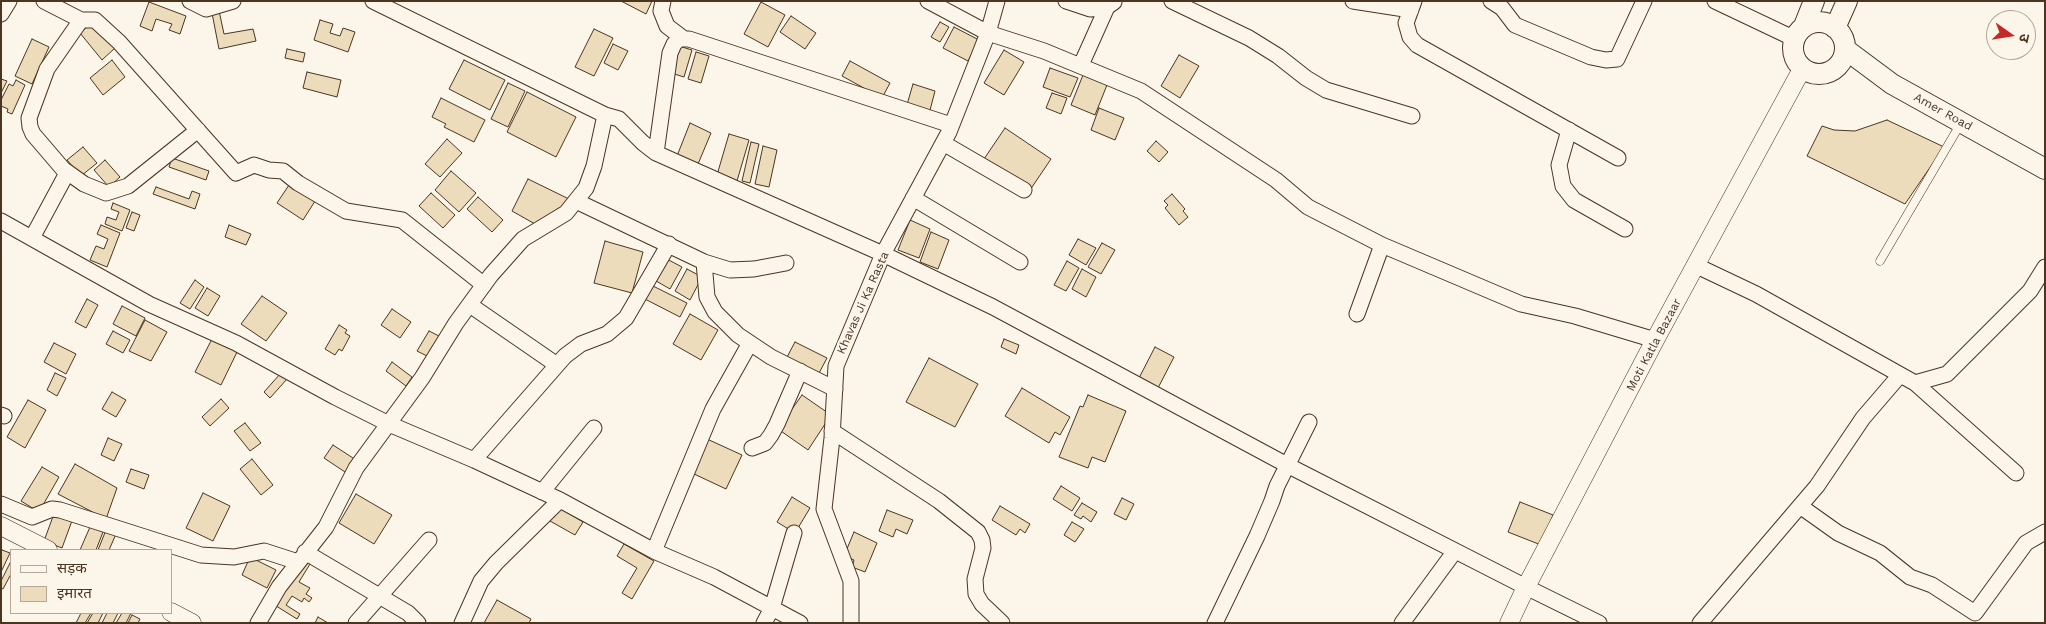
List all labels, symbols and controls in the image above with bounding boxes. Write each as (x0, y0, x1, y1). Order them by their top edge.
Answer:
north arrow (1986, 10, 2036, 60)
text: उ (2016, 32, 2033, 44)
street label: Amer Road (1911, 90, 1975, 134)
street label: Khavas Ji Ka Rasta (834, 250, 892, 356)
street label: Moti Katla Bazaar (1623, 296, 1685, 394)
legend (10, 549, 172, 614)
text: सड़क (57, 559, 87, 577)
text: इमारत (57, 584, 92, 602)

